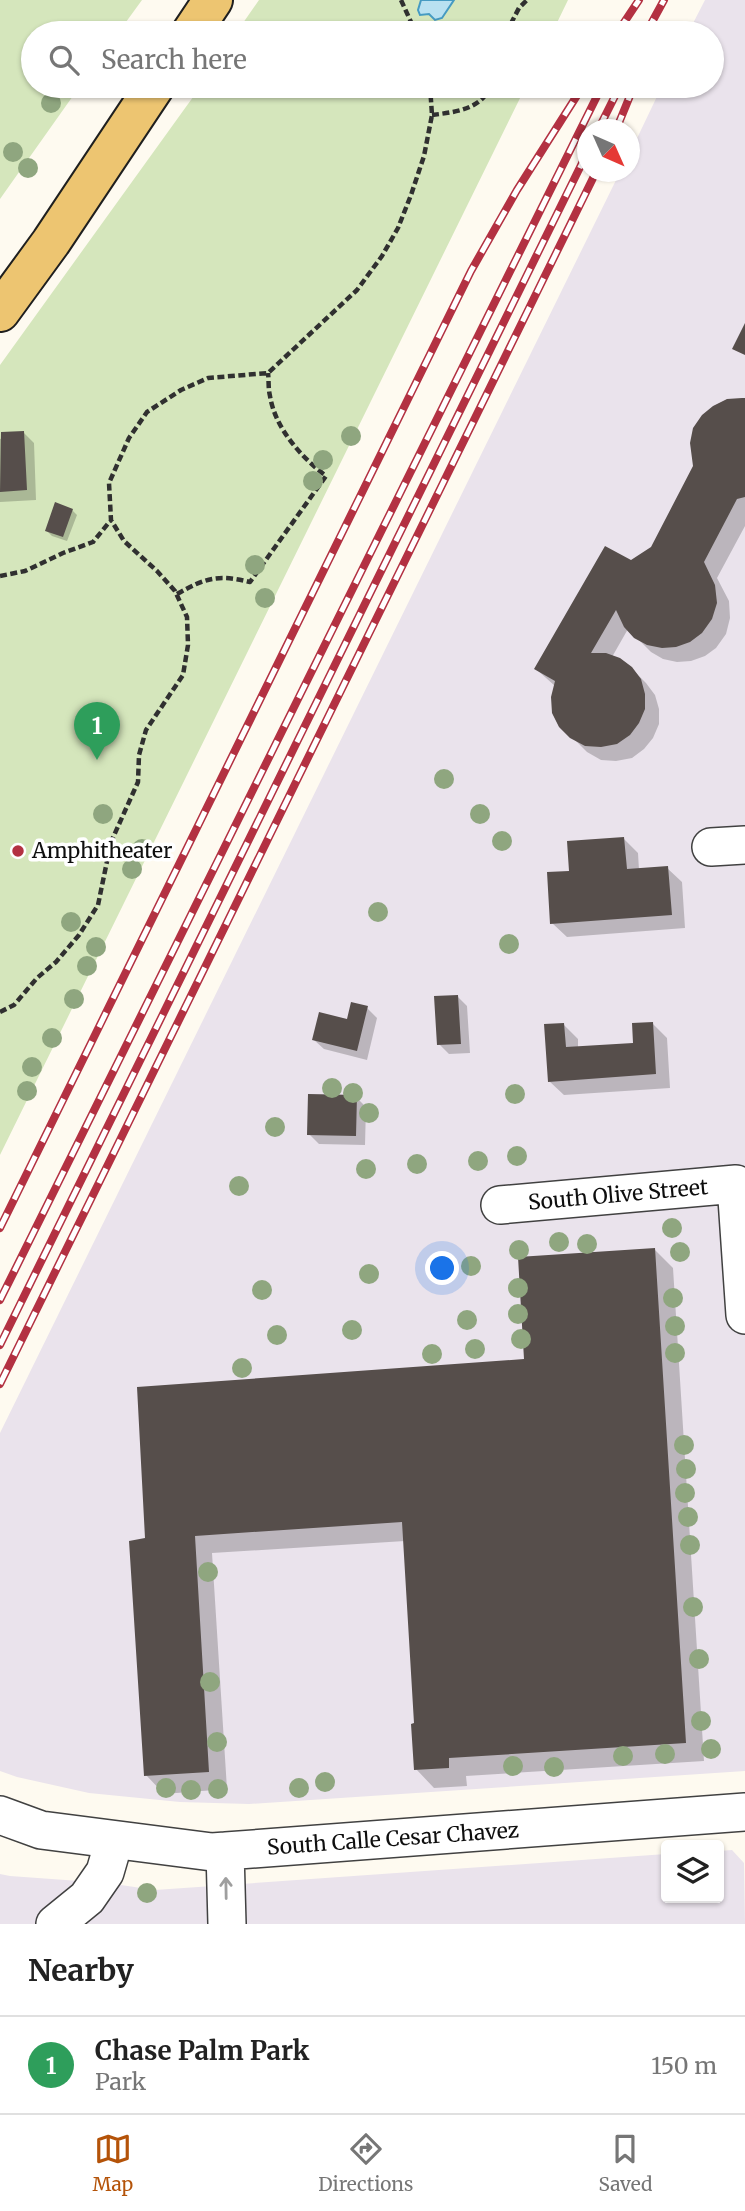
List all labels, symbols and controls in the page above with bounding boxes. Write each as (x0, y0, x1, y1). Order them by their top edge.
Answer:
search box (21, 21, 724, 98)
icon: search (45, 41, 83, 79)
text: Search here (101, 43, 247, 76)
north arrow (577, 119, 640, 182)
pin: 1 (74, 702, 120, 760)
place label: Amphitheater (31, 837, 172, 864)
marker: Amphitheater (10, 843, 26, 859)
street label: South Olive Street (527, 1173, 709, 1216)
your location (425, 1251, 459, 1285)
street label: South Calle Cesar Chavez (266, 1816, 520, 1861)
map controls (661, 1840, 724, 1903)
button: layers (661, 1840, 724, 1903)
one-way arrow (219, 1876, 233, 1899)
text: Nearby (28, 1951, 134, 1989)
text: Chase Palm Park (95, 2034, 309, 2067)
text: 1 (46, 2051, 56, 2080)
text: 150 m (651, 2051, 717, 2080)
text: Park (95, 2067, 146, 2096)
tab: Map (93, 2130, 133, 2196)
tab: Directions (318, 2130, 413, 2196)
tab: Saved (599, 2130, 652, 2196)

